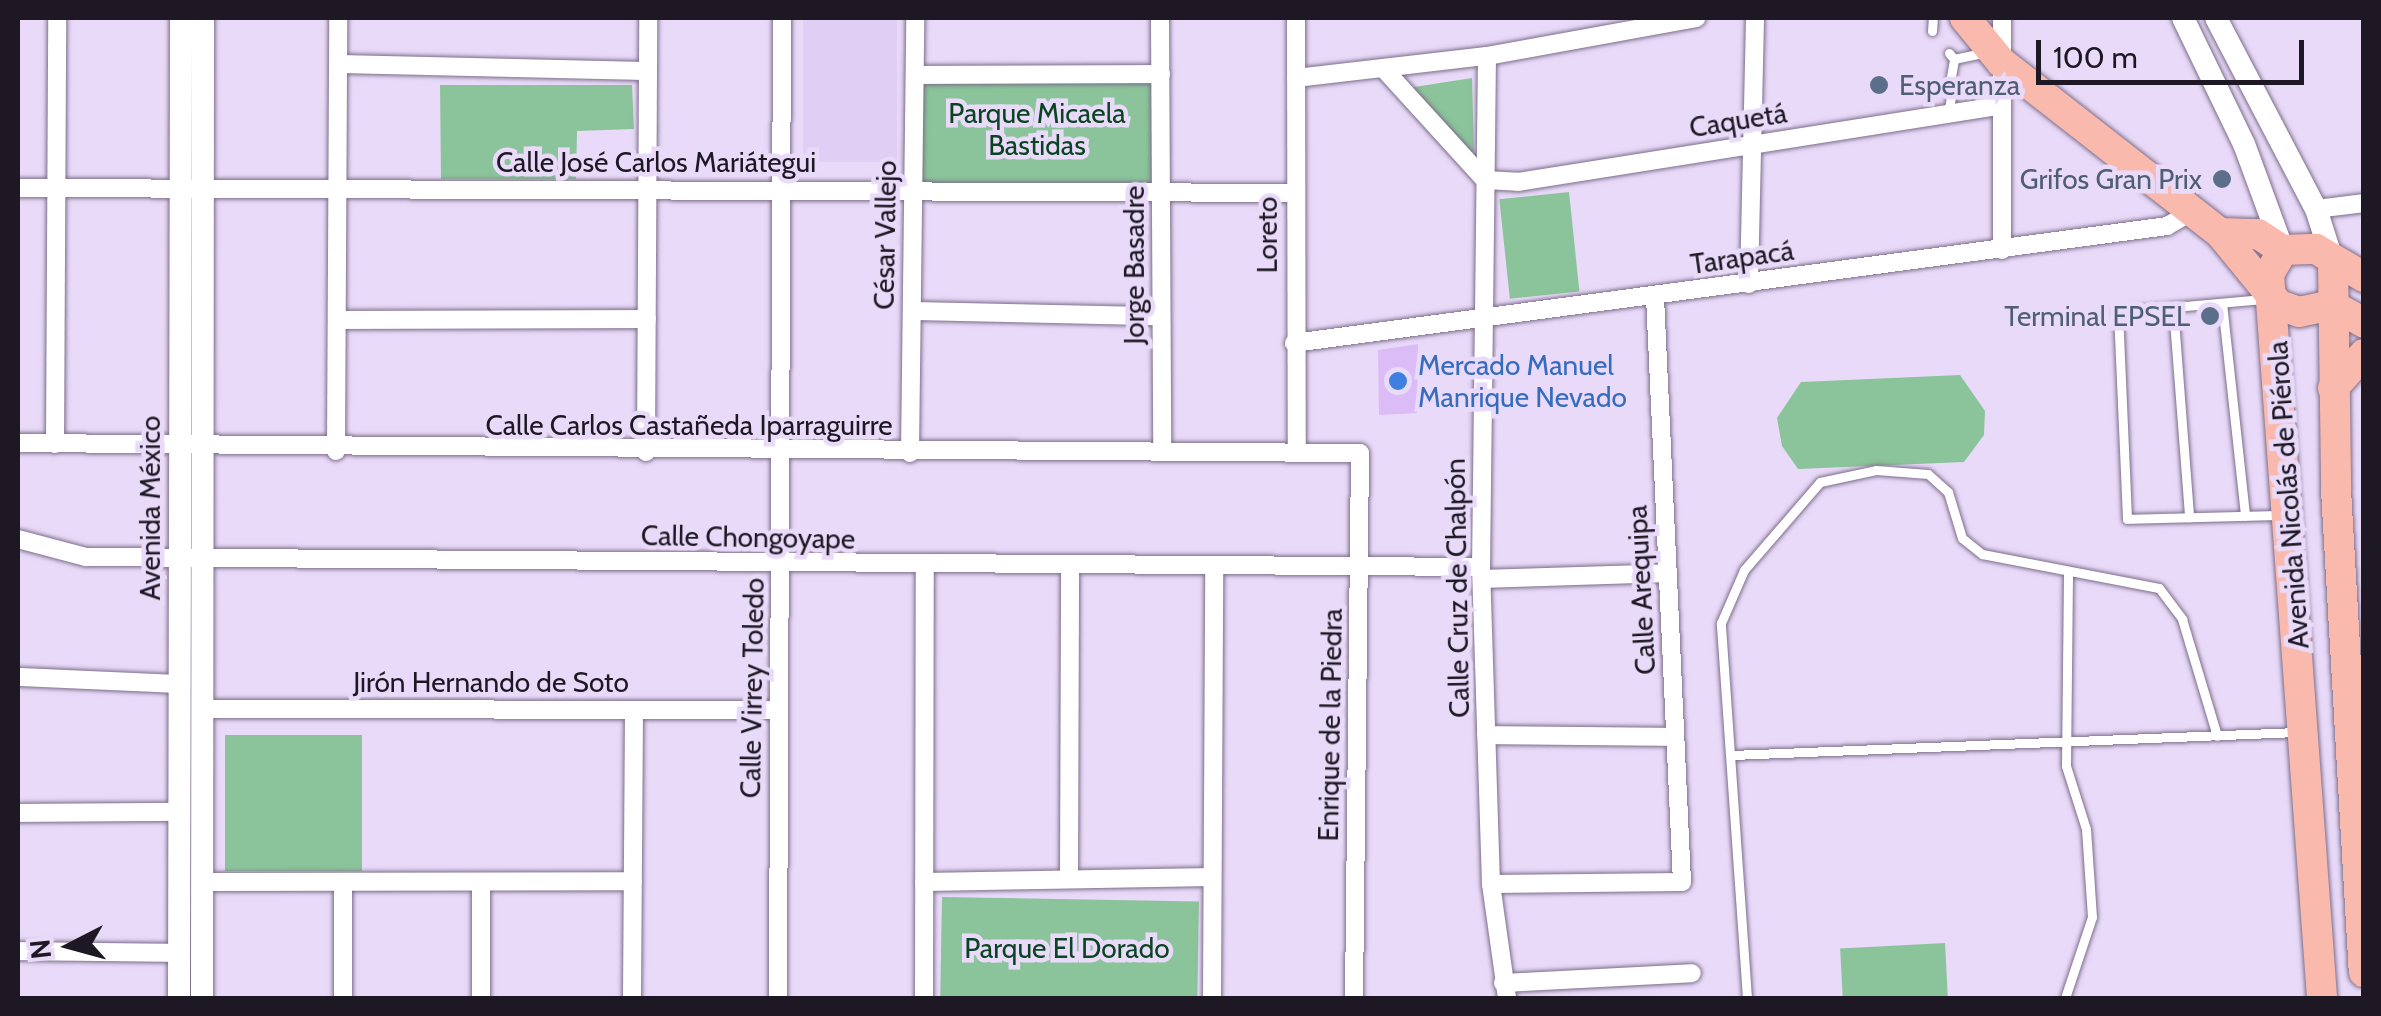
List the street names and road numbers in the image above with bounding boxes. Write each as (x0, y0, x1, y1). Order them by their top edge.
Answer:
street label: Caquetá (1687, 96, 1789, 144)
street label: Calle José Carlos Mariátegui (496, 145, 816, 179)
street label: César Vallejo (867, 160, 903, 310)
street label: Jorge Basadre (1117, 186, 1151, 344)
street label: Loreto (1250, 197, 1284, 273)
street label: Tarapacá (1688, 233, 1796, 281)
street label: Avenida Nicolás de Piérola (2260, 340, 2316, 650)
street label: Calle Carlos Castañeda Iparraguirre (485, 408, 893, 442)
street label: Avenida México (133, 416, 167, 600)
street label: Calle Cruz de Chalpón (1438, 458, 1476, 718)
street label: Calle Arequipa (1620, 504, 1662, 676)
street label: Calle Chongoyape (641, 518, 855, 556)
street label: Calle Virrey Toledo (733, 577, 771, 799)
street label: Enrique de la Piedra (1311, 608, 1349, 842)
street label: Jirón Hernando de Soto (353, 665, 629, 699)

